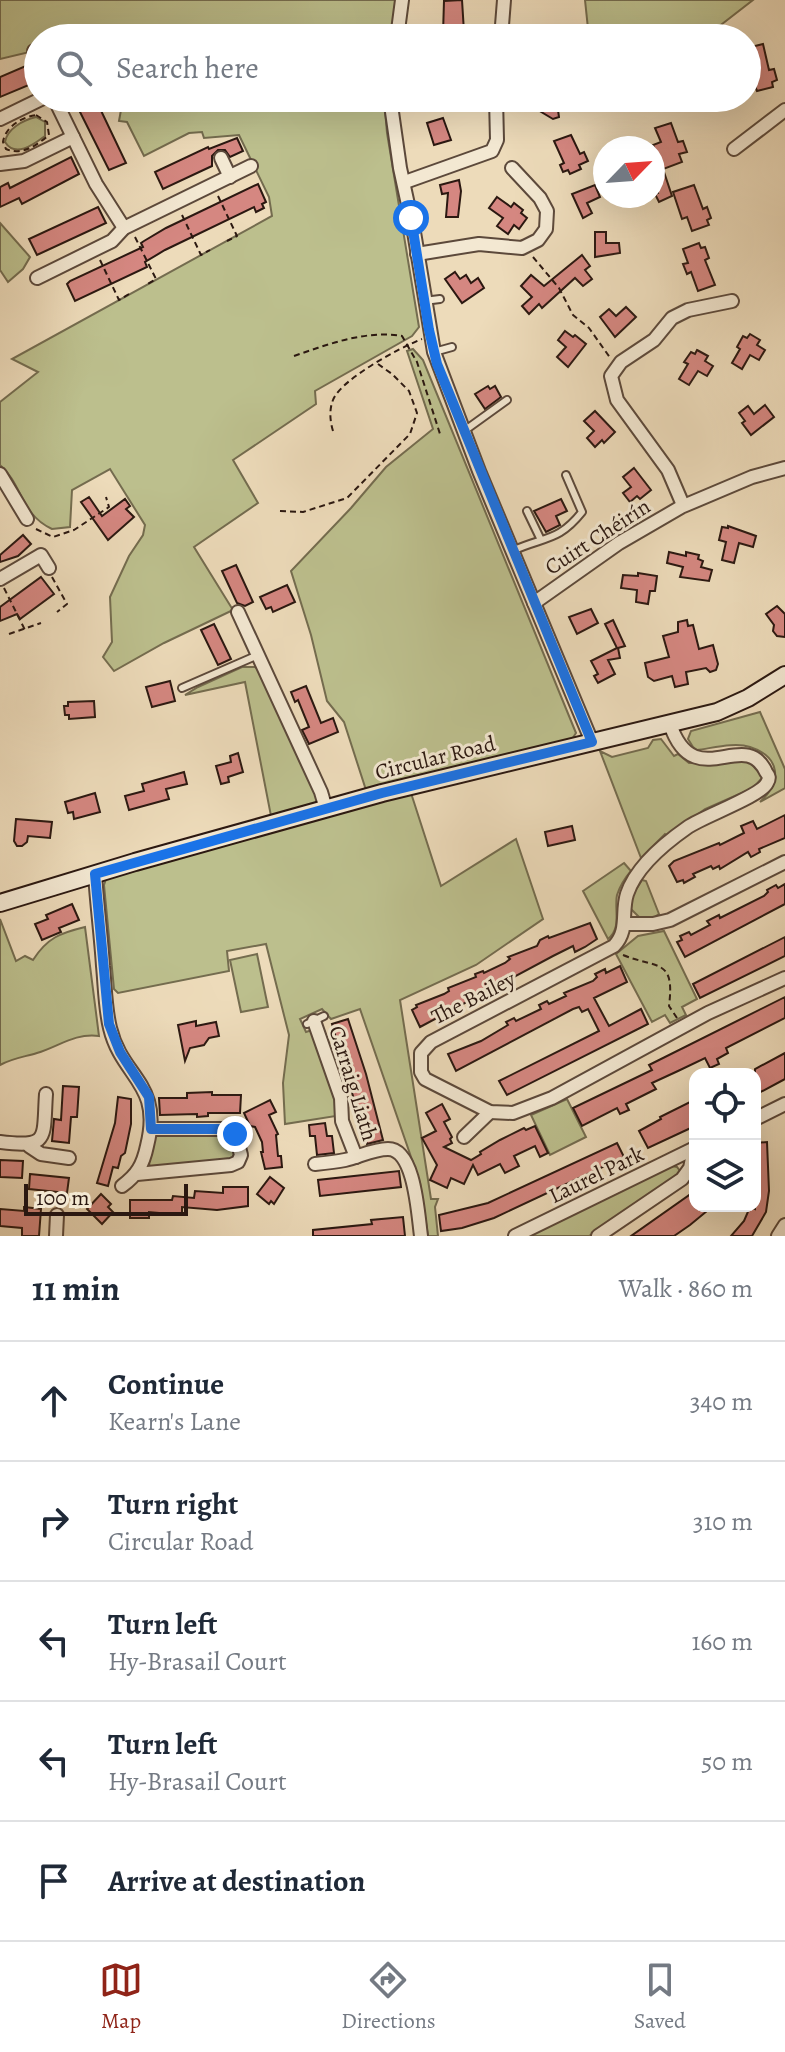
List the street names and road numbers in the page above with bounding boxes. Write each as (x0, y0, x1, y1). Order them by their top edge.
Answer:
street label: Cuirt Chéirín (539, 492, 656, 582)
street label: Circular Road (372, 728, 499, 787)
street label: The Bailey (426, 964, 521, 1032)
street label: Carraig Liath (321, 1022, 385, 1145)
street label: Laurel Park (544, 1139, 649, 1211)

